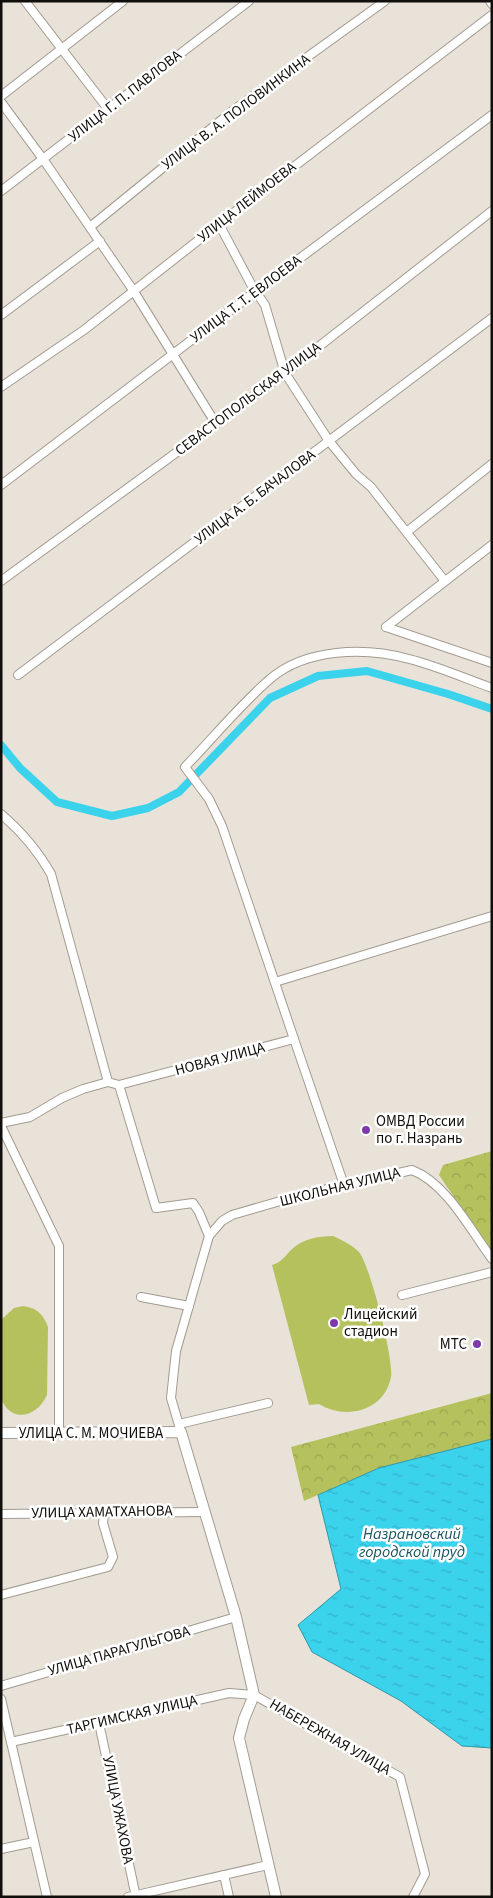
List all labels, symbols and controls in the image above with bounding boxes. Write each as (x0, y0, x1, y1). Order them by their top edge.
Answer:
street label: УЛИЦА Г. П. ПАВЛОВА (64, 45, 187, 147)
street label: УЛИЦА В. А. ПОЛОВИНКИНА (157, 49, 315, 175)
street label: УЛИЦА ЛЕЙМОЕВА (193, 156, 301, 247)
street label: УЛИЦА Т. Т. ЕВЛОЕВА (186, 250, 307, 348)
street label: СЕВАСТОПОЛЬСКАЯ УЛИЦА (171, 337, 326, 461)
street label: УЛИЦА А. Б. БАЧАЛОВА (190, 444, 320, 549)
street label: НОВАЯ УЛИЦА (173, 1037, 268, 1081)
place label: ОМВД России по г. Назрань (376, 1111, 465, 1149)
marker: ОМВД России по г. Назрань (360, 1124, 372, 1136)
street label: ШКОЛЬНАЯ УЛИЦА (278, 1162, 403, 1212)
place label: Лицейский стадион (344, 1304, 417, 1342)
marker: Лицейский стадион (328, 1317, 340, 1329)
place label: МТС (440, 1334, 467, 1355)
marker: МТС (471, 1338, 483, 1350)
street label: УЛИЦА С. М. МОЧИЕВА (19, 1423, 164, 1444)
street label: УЛИЦА ХАМАТХАНОВА (31, 1500, 174, 1524)
water label: Назрановский городской пруд (359, 1523, 465, 1563)
street label: УЛИЦА ПАРАГУЛЬГОВА (46, 1620, 193, 1681)
street label: ТАРГИМСКАЯ УЛИЦА (65, 1690, 200, 1740)
street label: НАБЕРЕЖНАЯ УЛИЦА (265, 1694, 395, 1781)
street label: УЛИЦА УЖАХОВА (97, 1754, 139, 1867)

